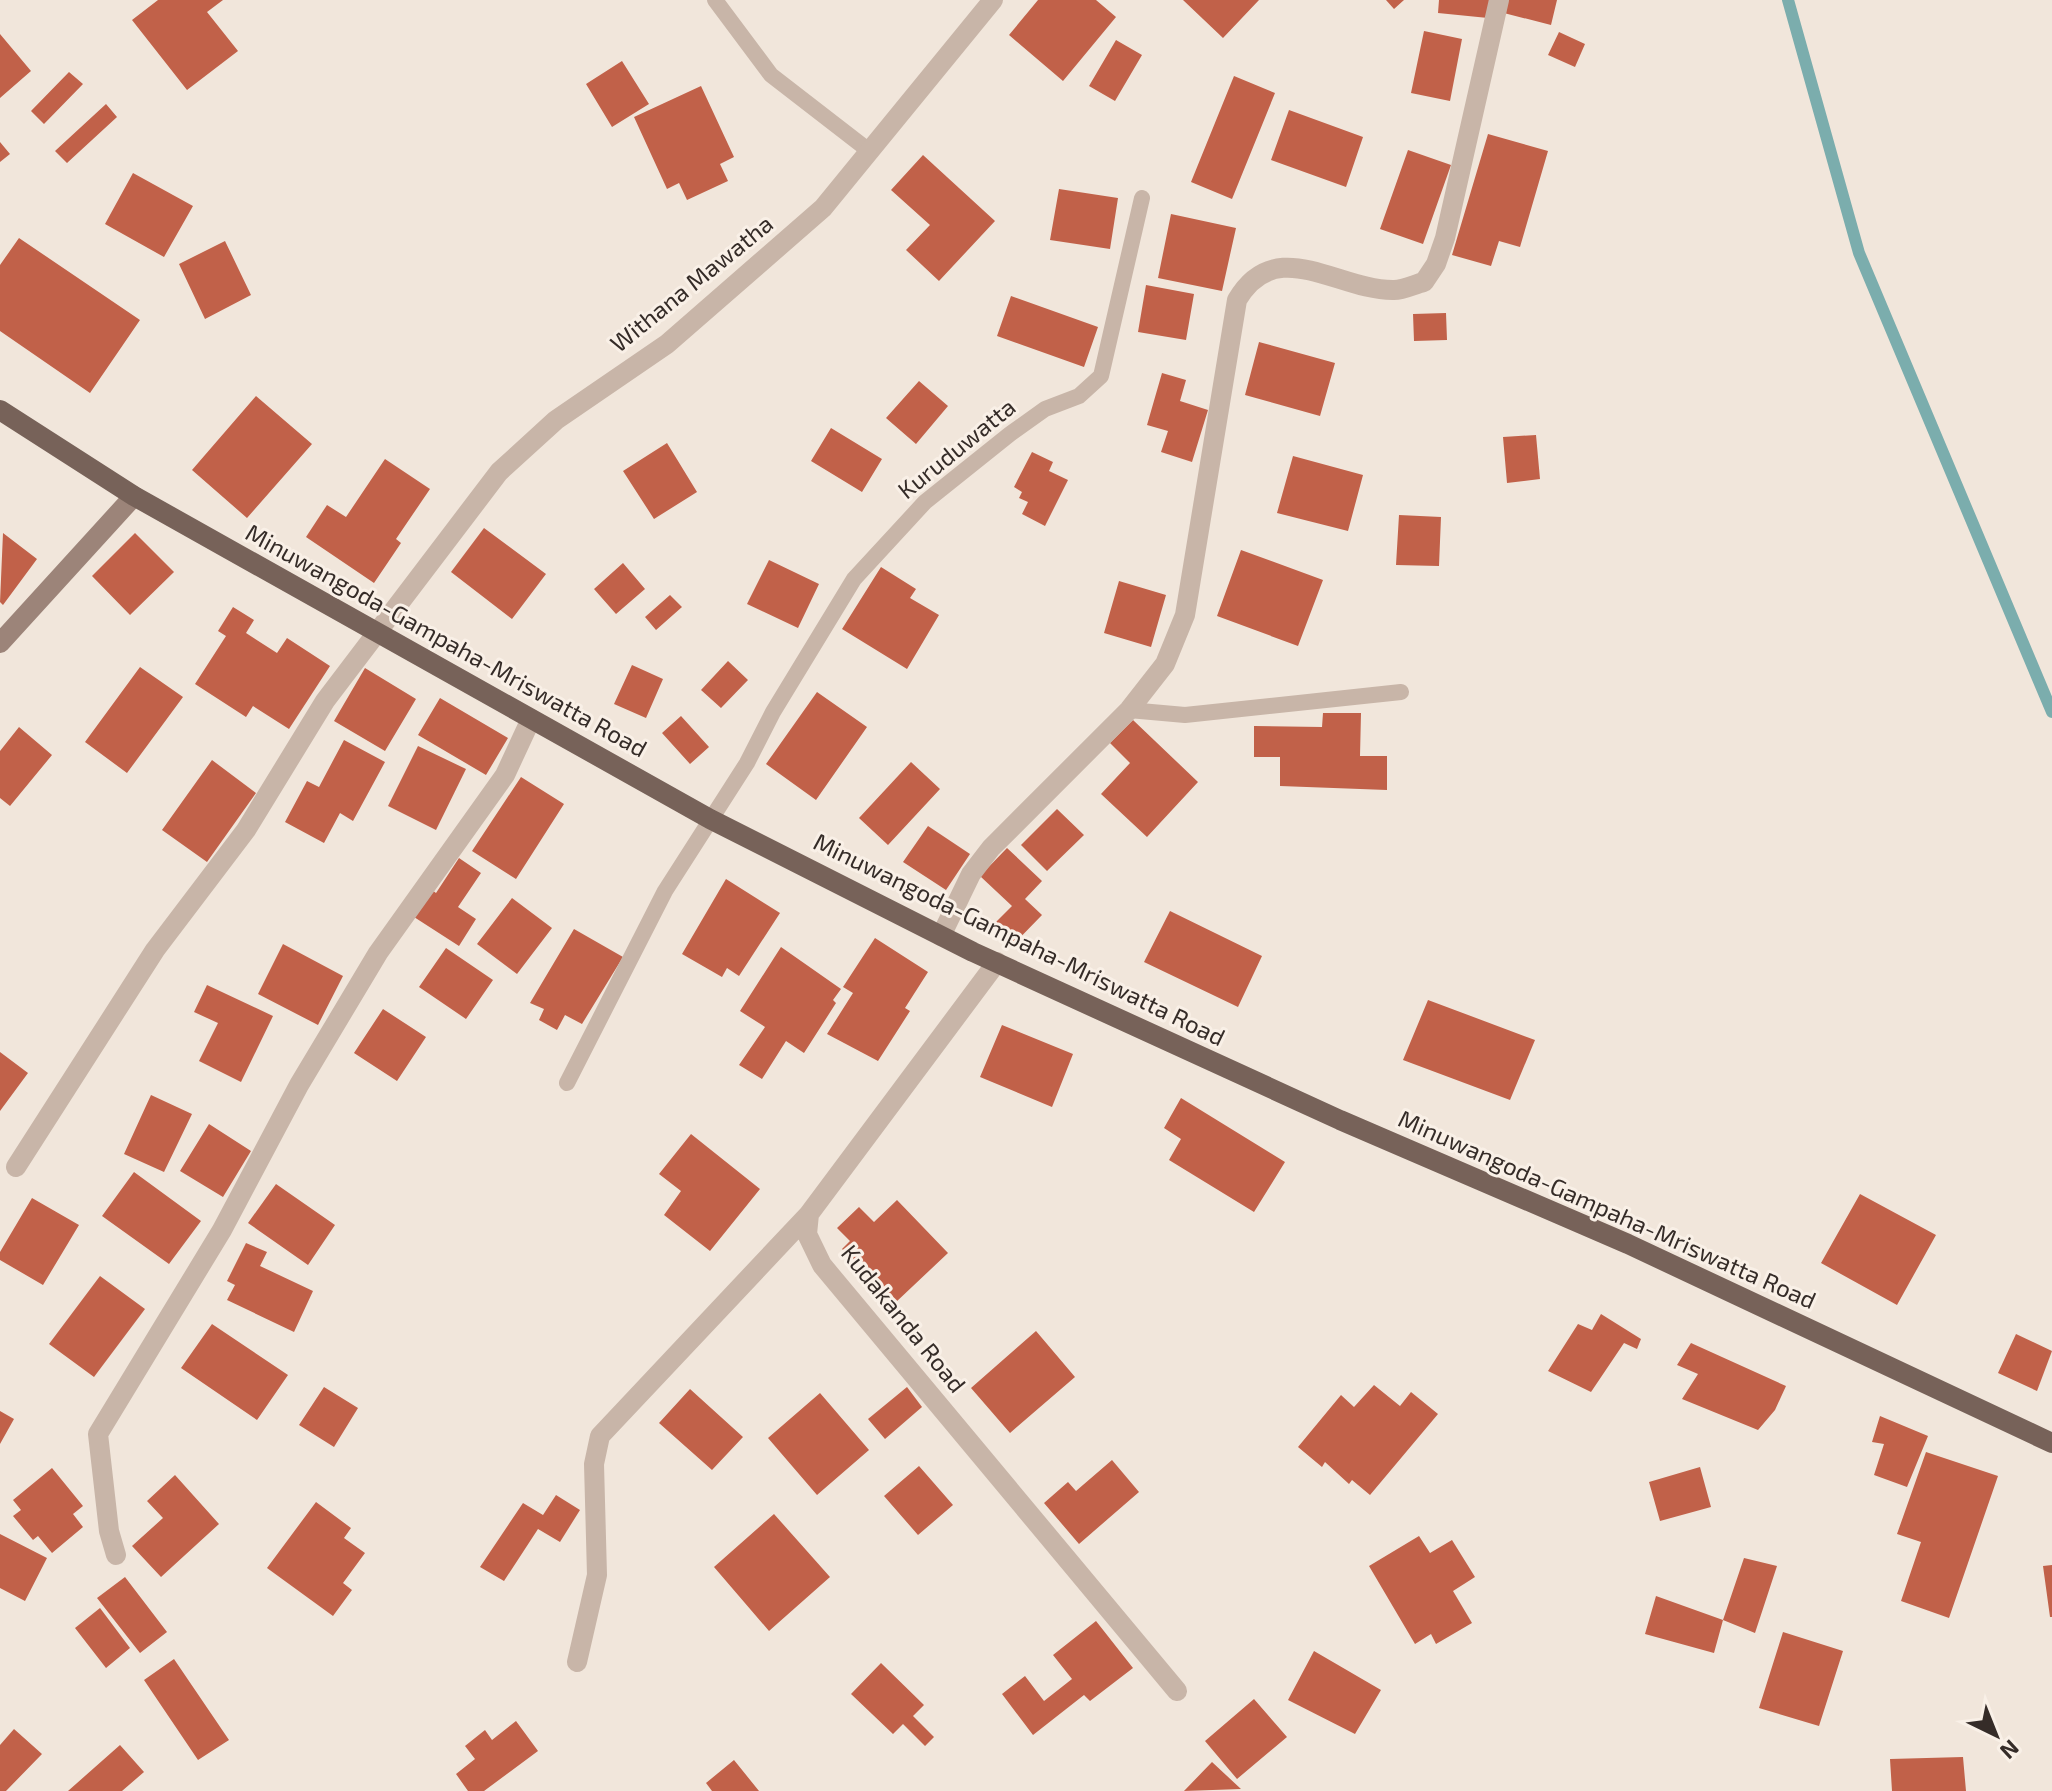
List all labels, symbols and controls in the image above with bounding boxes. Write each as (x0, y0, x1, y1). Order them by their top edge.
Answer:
street label: Withana Mawatha (604, 208, 778, 357)
street label: Kuruduwatta (891, 392, 1021, 504)
street label: Minuwangoda-Gampaha-Mriswatta Road (241, 517, 652, 762)
street label: Minuwangoda-Gampaha-Mriswatta Road (809, 826, 1230, 1051)
street label: Minuwangoda-Gampaha-Mriswatta Road (1394, 1103, 1821, 1314)
street label: Kudakanda Road (836, 1238, 973, 1398)
north arrow (1956, 1695, 2036, 1775)
text: N (1996, 1735, 2025, 1765)

